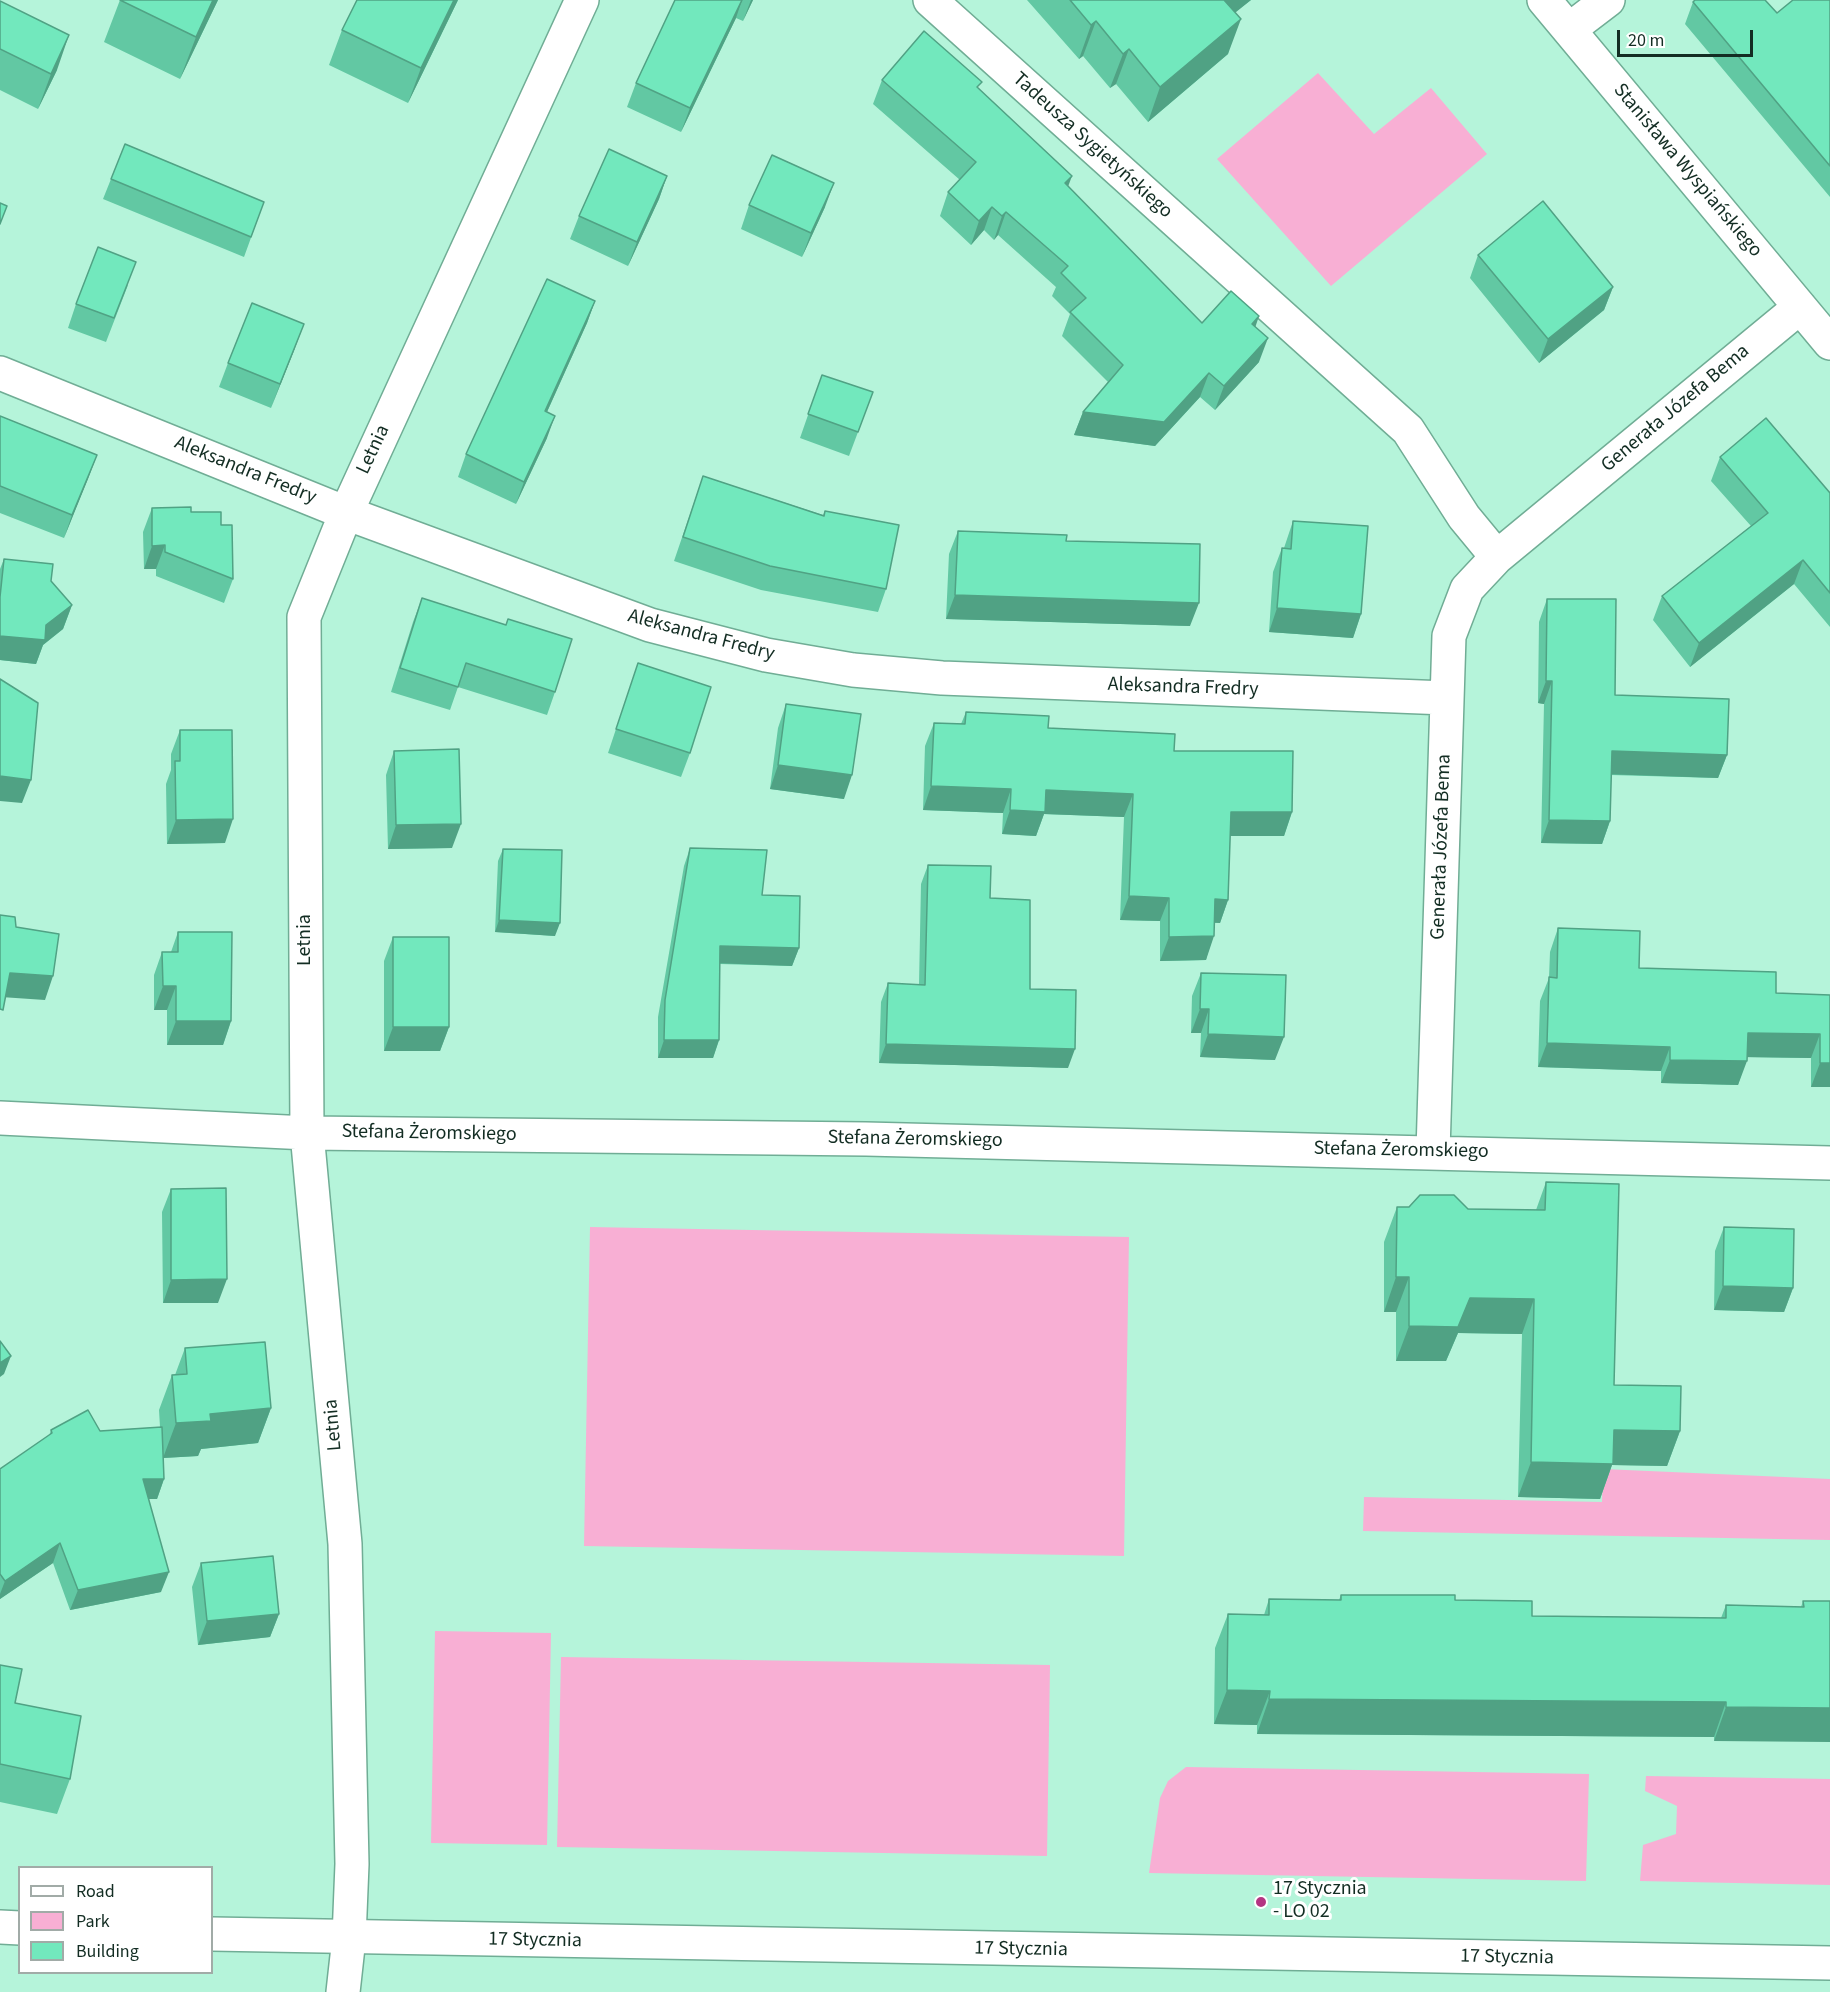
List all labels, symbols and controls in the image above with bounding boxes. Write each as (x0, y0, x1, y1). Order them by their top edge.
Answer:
scale bar (1620, 18, 1756, 56)
text: 20 m (1628, 28, 1664, 53)
street label: Tadeusza Sygietyńskiego (1007, 68, 1177, 224)
street label: Stanisława Wyspiańskiego (1607, 79, 1767, 263)
street label: Generała Józefa Bema (1597, 340, 1755, 478)
street label: Letnia (352, 421, 396, 479)
street label: Aleksandra Fredry (171, 432, 319, 510)
street label: Aleksandra Fredry (625, 605, 777, 667)
street label: Aleksandra Fredry (1107, 673, 1259, 703)
street label: Generała Józefa Bema (1427, 754, 1457, 940)
street label: Letnia (294, 914, 318, 966)
street label: Stefana Żeromskiego (341, 1120, 517, 1148)
street label: Stefana Żeromskiego (827, 1126, 1003, 1154)
street label: Stefana Żeromskiego (1313, 1137, 1489, 1165)
street label: Letnia (320, 1398, 348, 1452)
legend (18, 1866, 213, 1974)
place label: 17 Stycznia - LO 02 (1273, 1878, 1367, 1925)
text: Road (76, 1879, 115, 1904)
marker: 17 Stycznia - LO 02 (1254, 1895, 1268, 1909)
text: Park (76, 1909, 110, 1934)
street label: 17 Stycznia (488, 1928, 582, 1954)
street label: 17 Stycznia (974, 1937, 1068, 1963)
text: Building (76, 1939, 139, 1964)
street label: 17 Stycznia (1460, 1945, 1554, 1971)

